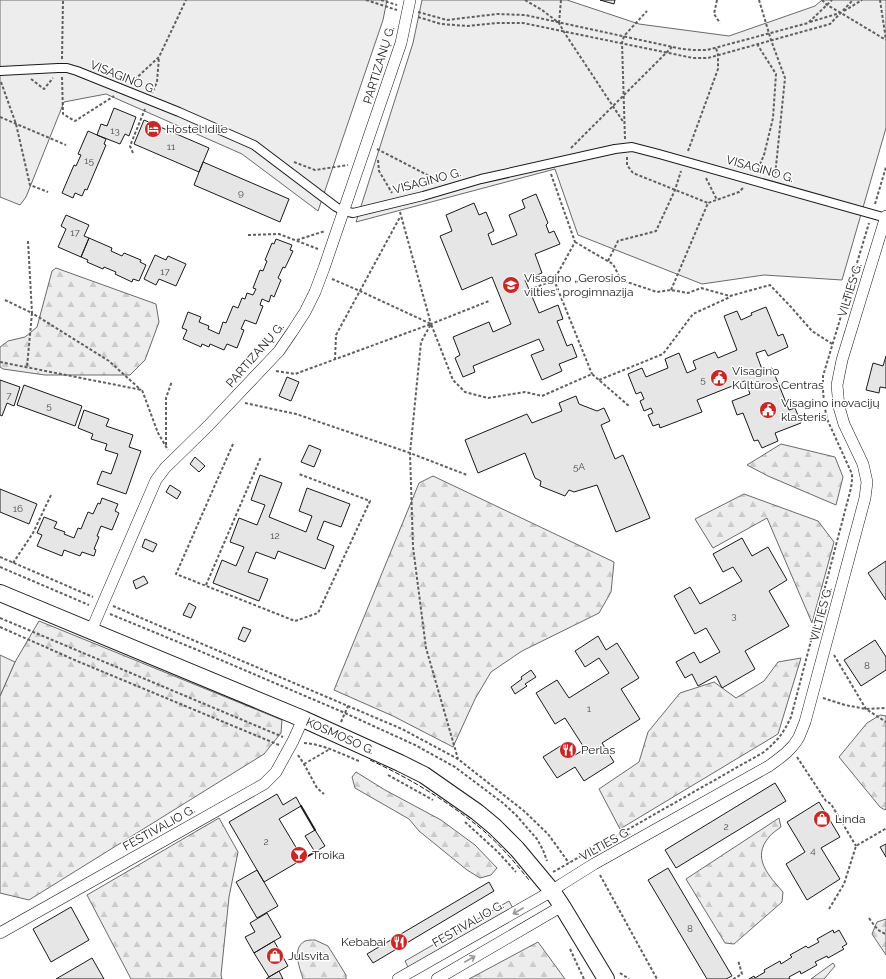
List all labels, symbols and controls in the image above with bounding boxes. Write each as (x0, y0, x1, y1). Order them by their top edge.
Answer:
street label: PARTIZANŲ G. (360, 24, 398, 106)
street label: VISAGINO G. (88, 57, 158, 97)
hotel icon: Hostel Idile (143, 119, 163, 139)
place label: Hostel Idile (166, 122, 228, 136)
house number: 13 (110, 125, 120, 136)
house number: 11 (167, 141, 176, 152)
street label: VISAGINO G. (725, 153, 795, 185)
house number: 15 (84, 155, 94, 166)
street label: VISAGINO G. (391, 165, 463, 197)
house number: 9 (238, 187, 244, 198)
house number: 17 (70, 227, 80, 238)
street label: VILTIES G. (835, 261, 865, 319)
house number: 17 (160, 266, 170, 277)
place label: Visagino „Gerosios vilties“ progimnazija (524, 271, 634, 299)
school or university icon: Visagino „Gerosios vilties“ progimnazija (501, 275, 521, 295)
street label: PARTIZANŲ G. (223, 320, 287, 390)
place label: Visagino Kultūros Centras (732, 364, 824, 392)
public building icon: Visagino Kultūros Centras (709, 368, 729, 388)
house number: 5 (700, 374, 706, 385)
house number: 7 (6, 390, 12, 401)
place label: Visagino inovacijų klasteris (781, 396, 880, 424)
house number: 5 (46, 400, 52, 411)
public building icon: Visagino inovacijų klasteris (758, 400, 778, 420)
house number: 5A (573, 461, 585, 472)
house number: 16 (13, 503, 23, 514)
house number: 12 (270, 530, 280, 541)
street label: VILTIES G. (807, 585, 835, 643)
house number: 3 (731, 610, 737, 621)
house number: 8 (864, 660, 870, 671)
house number: 1 (587, 703, 592, 714)
street label: KOSMOSO G. (304, 715, 376, 757)
restaurant icon: Perlas (558, 740, 578, 760)
place label: Perlas (581, 743, 615, 757)
street label: FESTIVALIO G. (120, 802, 198, 854)
shop icon: Linda (812, 809, 832, 829)
place label: Linda (835, 812, 866, 826)
house number: 2 (723, 821, 729, 832)
street label: VILTIES G. (577, 824, 633, 864)
house number: 2 (263, 836, 269, 847)
bar icon: Troika (289, 845, 309, 865)
house number: 4 (810, 845, 816, 856)
place label: Troika (312, 848, 345, 862)
street label: FESTIVALIO G. (430, 898, 506, 950)
one-way arrow (512, 907, 524, 915)
house number: 8 (687, 923, 693, 934)
restaurant icon: Kebabai (389, 932, 409, 952)
place label: Kebabai (341, 935, 386, 949)
shop icon: Julsvita (265, 946, 285, 966)
place label: Julsvita (288, 949, 329, 963)
one-way arrow (464, 955, 476, 963)

